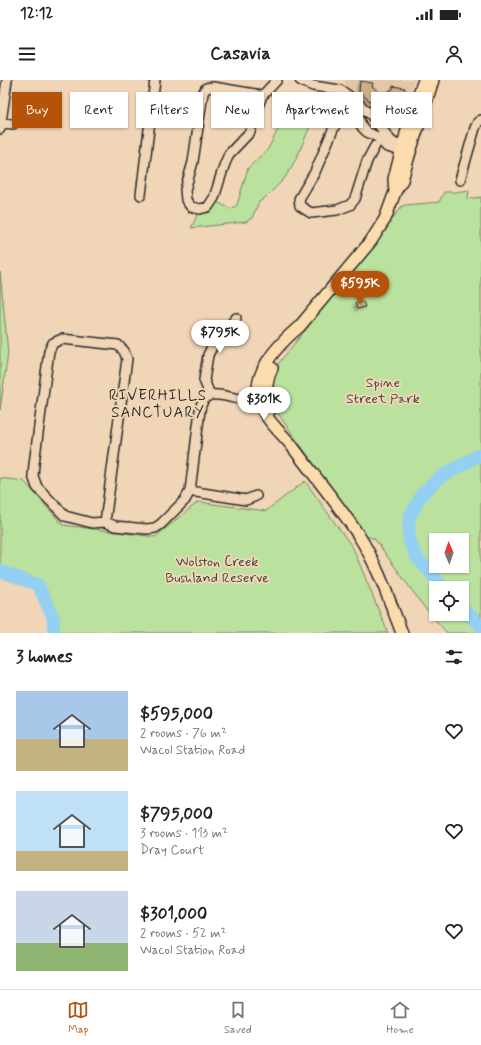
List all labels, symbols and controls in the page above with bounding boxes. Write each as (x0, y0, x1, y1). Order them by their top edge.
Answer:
text: 12:12 (20, 4, 53, 24)
text: Casavia (210, 42, 271, 66)
icon: menu (16, 43, 38, 65)
icon: person (443, 43, 465, 65)
chip: Buy (12, 92, 62, 128)
chip: Rent (70, 92, 128, 128)
chip: Filters (136, 92, 203, 128)
chip: New (211, 92, 264, 128)
chip: Apartment (272, 92, 363, 128)
chip: House (371, 92, 432, 128)
pin: $595K (332, 271, 388, 305)
text: $595K (340, 275, 380, 292)
pin: $795K (192, 320, 248, 354)
text: $795K (200, 324, 240, 341)
park label: Spine Street Park (346, 374, 420, 408)
district label: RIVERHILLS SANCTUARY (109, 386, 207, 423)
pin: $301K (236, 387, 292, 421)
text: $301K (246, 391, 282, 408)
north arrow (429, 533, 469, 573)
map controls (429, 533, 469, 621)
park label: Wolston Creek Bushland Reserve (165, 553, 269, 587)
button: locate (429, 581, 469, 621)
text: 3 homes (16, 646, 73, 668)
icon: filters (443, 646, 465, 668)
text: $595,000 (140, 703, 213, 725)
icon: home (48, 707, 96, 755)
icon: heart (443, 720, 465, 742)
text: 2 rooms · 76 m² (140, 725, 227, 742)
text: Wacol Station Road (140, 742, 245, 759)
text: $795,000 (140, 803, 213, 825)
icon: home (48, 807, 96, 855)
icon: heart (443, 820, 465, 842)
text: 3 rooms · 113 m² (140, 825, 228, 842)
text: Dray Court (140, 842, 204, 859)
text: $301,000 (140, 903, 207, 925)
icon: home (48, 907, 96, 955)
icon: heart (443, 920, 465, 942)
text: 2 rooms · 52 m² (140, 925, 226, 942)
text: Wacol Station Road (140, 942, 245, 959)
tab: Map (67, 999, 89, 1037)
tab: Saved (224, 999, 252, 1037)
tab: Home (386, 999, 414, 1037)

